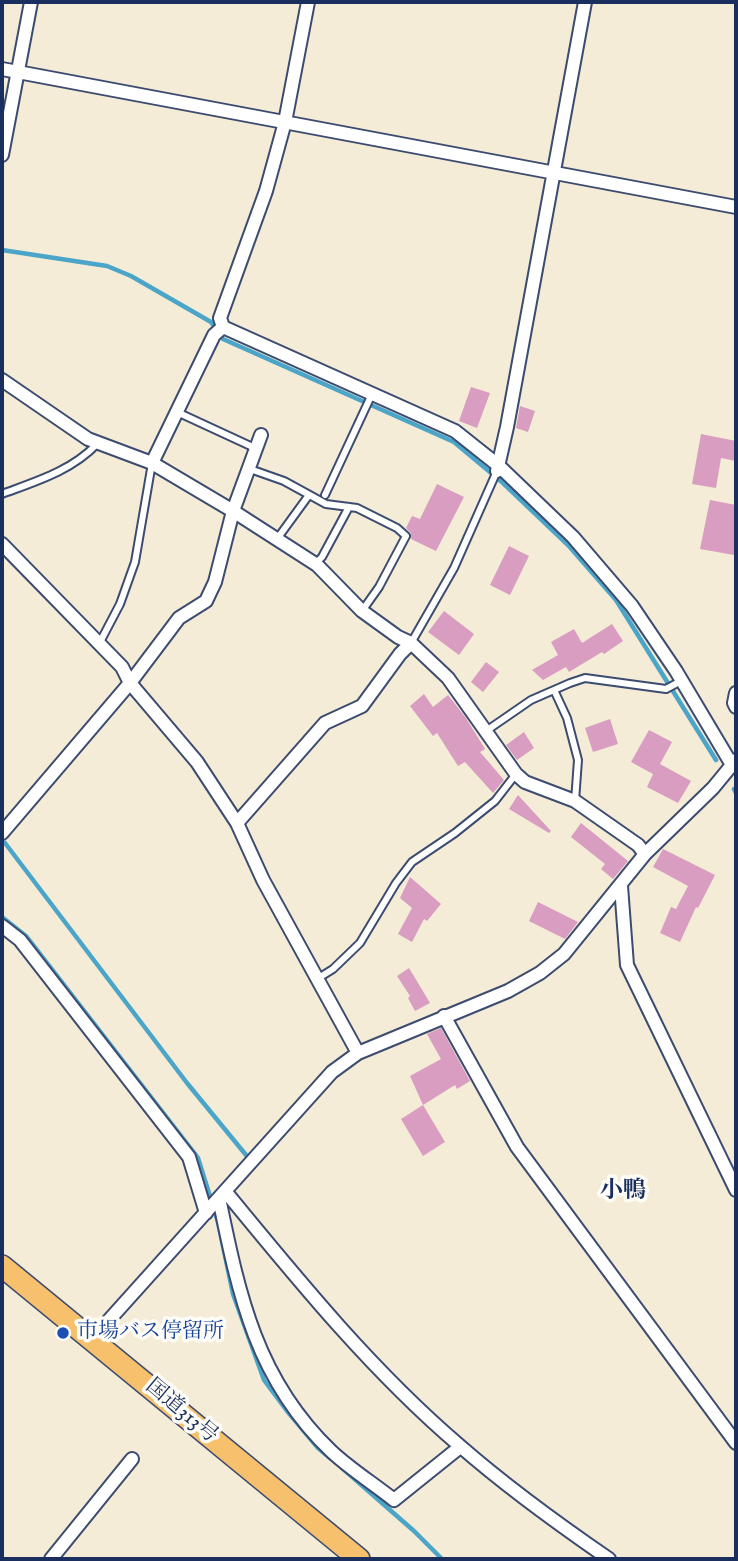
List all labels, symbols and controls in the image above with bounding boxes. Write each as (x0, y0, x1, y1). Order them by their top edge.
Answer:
district label: 小鴨 (600, 1178, 646, 1206)
place label: 市場バス停留所 (77, 1320, 224, 1346)
marker: 市場バス停留所 (55, 1325, 71, 1341)
street label: 国道313号 (140, 1375, 222, 1449)

